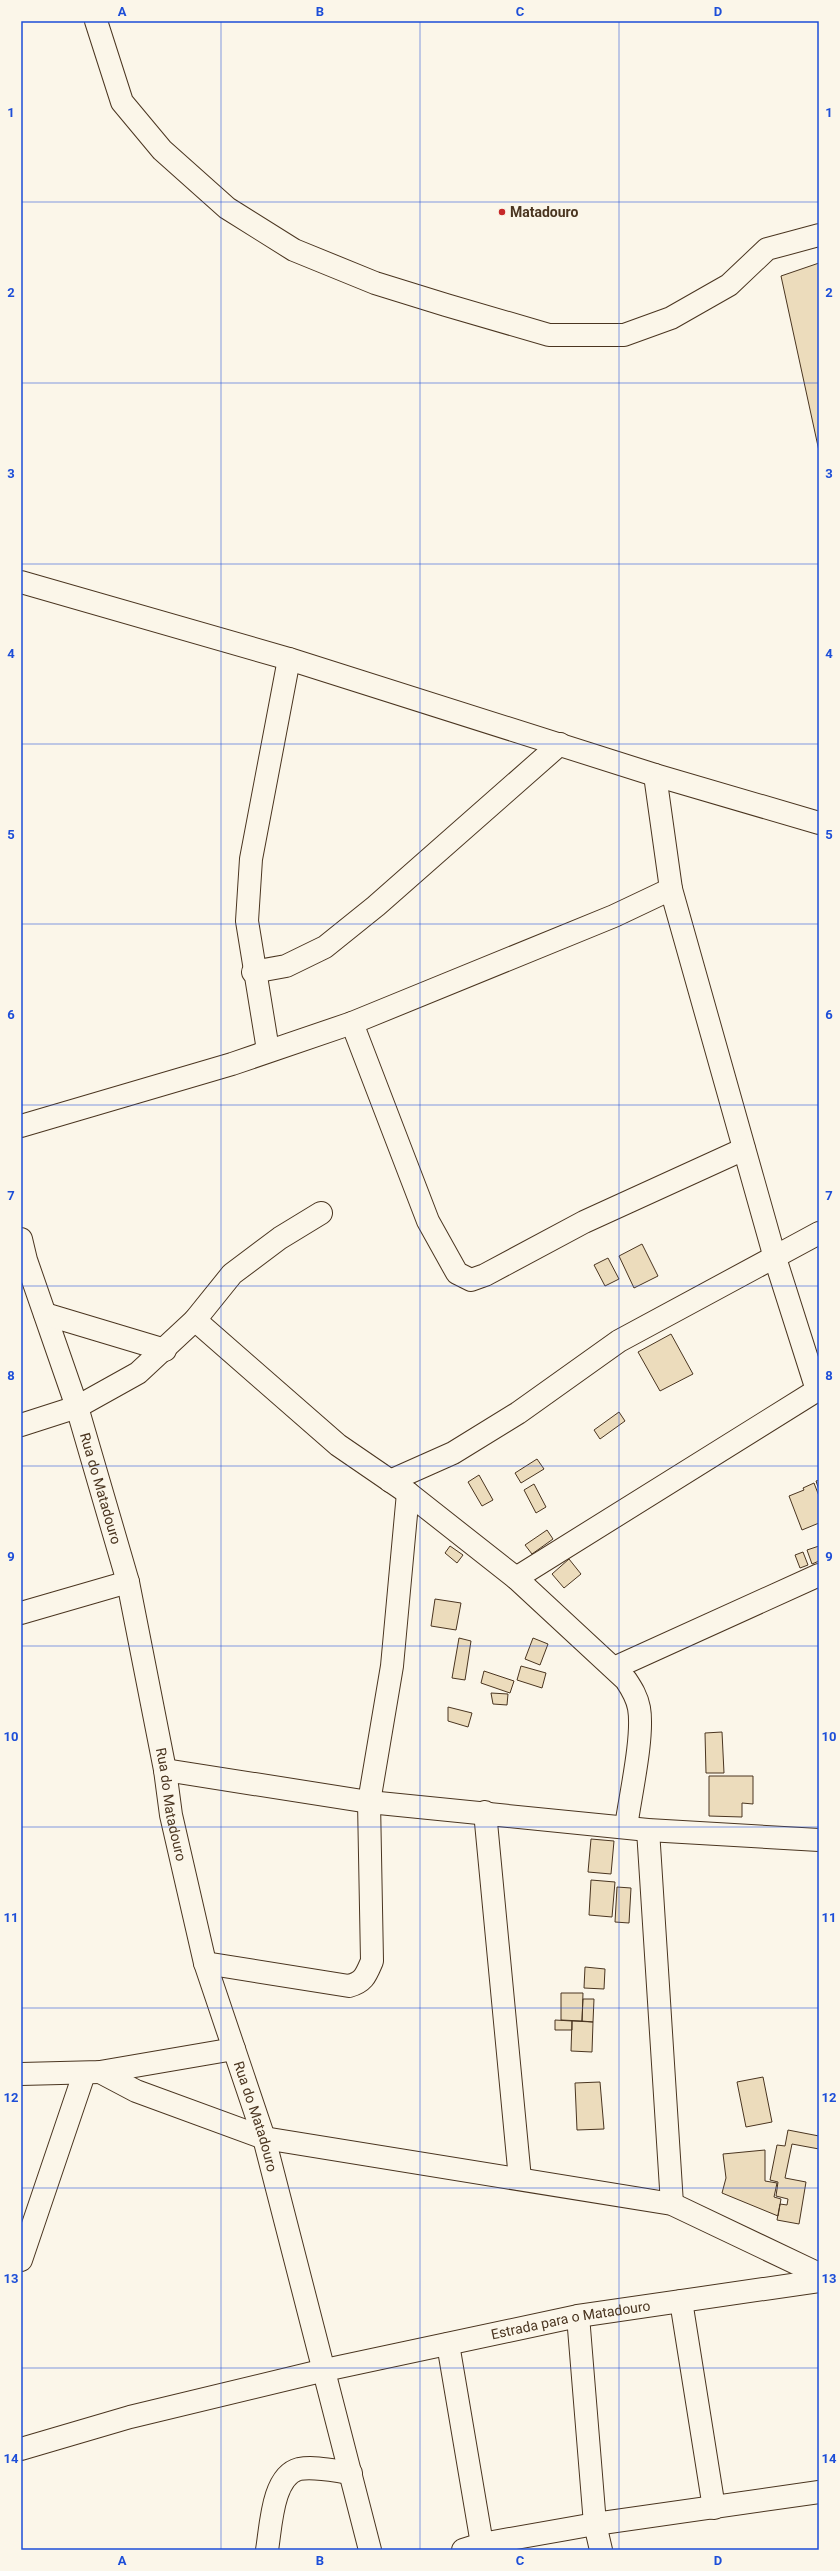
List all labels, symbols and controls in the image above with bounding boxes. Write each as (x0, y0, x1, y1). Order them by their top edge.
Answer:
text: A (118, 4, 127, 19)
text: B (316, 4, 324, 19)
text: C (516, 4, 525, 19)
text: D (714, 4, 722, 19)
text: 1 (7, 105, 15, 120)
text: 1 (825, 105, 833, 120)
place label: Matadouro (510, 204, 579, 220)
marker: Matadouro (497, 207, 507, 217)
text: 2 (7, 285, 15, 300)
text: 2 (825, 285, 833, 300)
text: 3 (7, 466, 15, 481)
text: 3 (825, 466, 833, 481)
text: 4 (7, 646, 15, 661)
text: 4 (825, 646, 833, 661)
text: 5 (7, 827, 15, 842)
text: 5 (825, 827, 833, 842)
text: 6 (7, 1007, 15, 1022)
text: 6 (825, 1007, 833, 1022)
text: 7 (7, 1188, 15, 1203)
text: 7 (825, 1188, 833, 1203)
text: 8 (7, 1368, 15, 1383)
text: 8 (825, 1368, 833, 1383)
street label: Rua do Matadouro (77, 1431, 125, 1546)
text: 9 (7, 1549, 15, 1564)
text: 9 (825, 1549, 833, 1564)
text: 10 (4, 1729, 18, 1744)
text: 10 (822, 1729, 836, 1744)
street label: Rua do Matadouro (153, 1746, 189, 1863)
text: 11 (4, 1910, 18, 1925)
text: 11 (822, 1910, 836, 1925)
street label: Rua do Matadouro (231, 2059, 280, 2173)
text: 12 (4, 2090, 18, 2105)
text: 12 (822, 2090, 836, 2105)
text: 13 (4, 2271, 18, 2286)
text: 13 (822, 2271, 836, 2286)
street label: Estrada para o Matadouro (490, 2298, 651, 2342)
text: 14 (4, 2451, 19, 2466)
text: 14 (822, 2451, 837, 2466)
text: A (118, 2553, 127, 2568)
text: B (316, 2553, 324, 2568)
text: C (516, 2553, 525, 2568)
text: D (714, 2553, 722, 2568)

